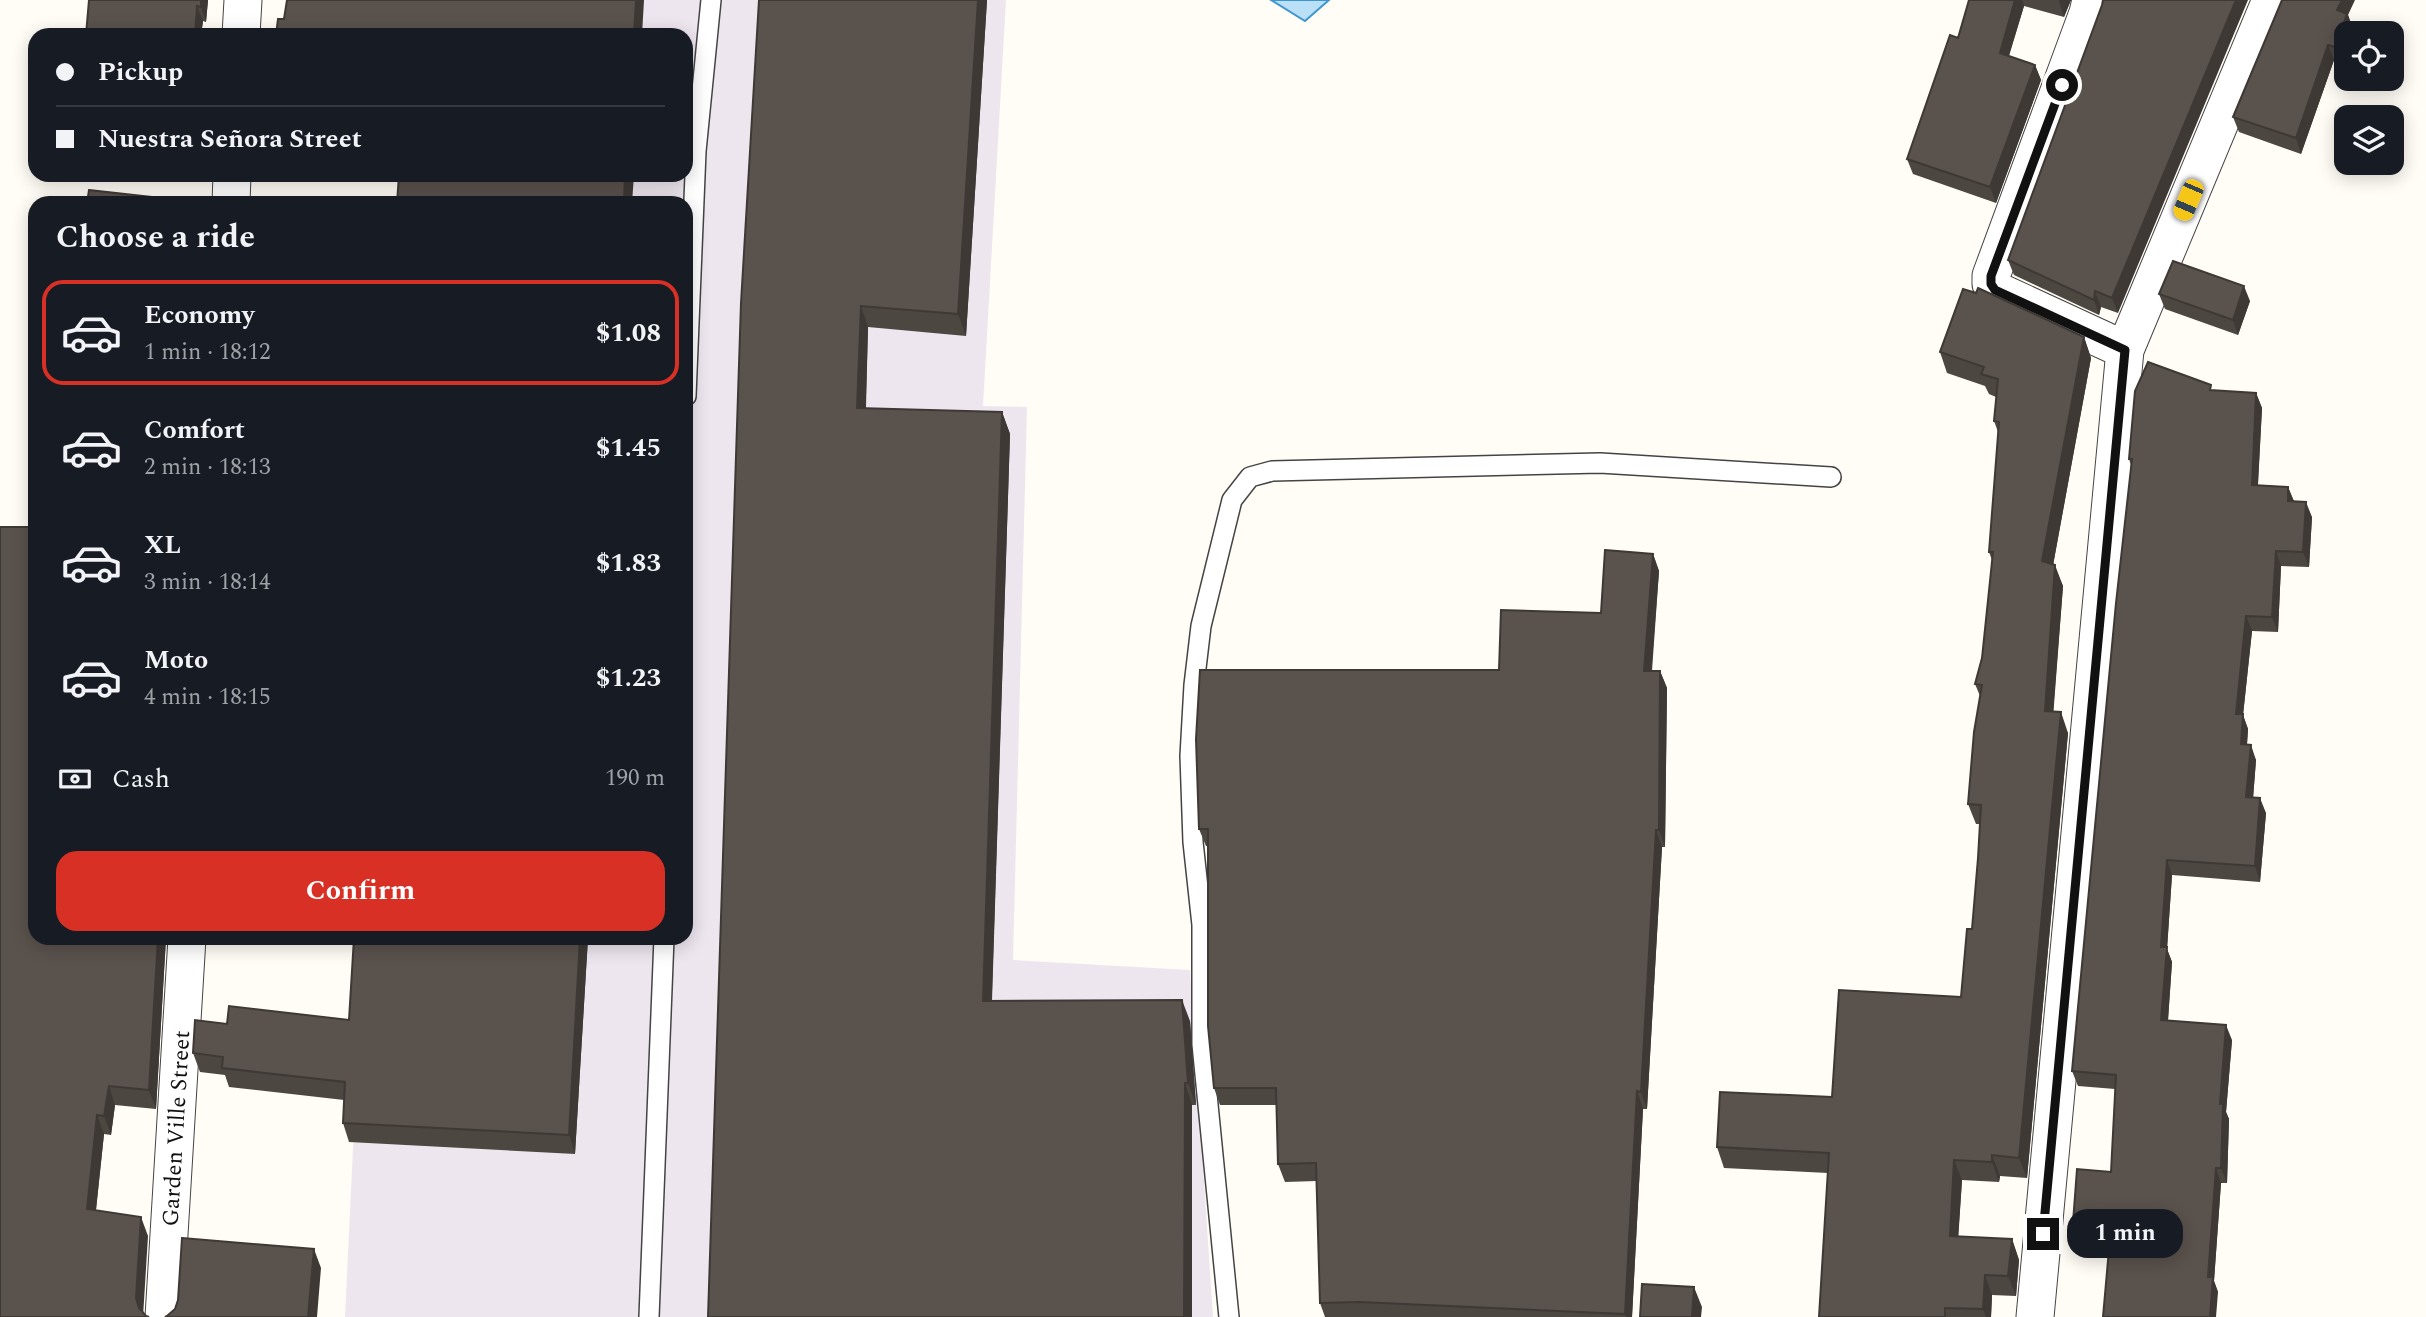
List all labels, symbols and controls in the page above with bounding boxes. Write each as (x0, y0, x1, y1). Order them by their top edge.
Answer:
map controls (2334, 21, 2404, 175)
button: locate (2334, 21, 2404, 91)
text: Pickup (98, 52, 183, 92)
route start (2046, 69, 2078, 101)
button: layers (2334, 105, 2404, 175)
text: Nuestra Señora Street (98, 119, 362, 159)
car (2171, 177, 2206, 223)
text: Choose a ride (56, 213, 255, 262)
text: Economy (144, 295, 254, 335)
icon: car (60, 301, 123, 364)
text: $1.08 (596, 313, 661, 353)
text: 1 min · 18:12 (144, 335, 271, 370)
text: Comfort (144, 410, 245, 450)
icon: car (60, 416, 123, 479)
text: $1.45 (596, 428, 661, 468)
text: 2 min · 18:13 (144, 450, 271, 485)
text: XL (144, 525, 181, 565)
icon: car (60, 531, 123, 594)
text: $1.83 (596, 543, 661, 583)
text: 3 min · 18:14 (144, 565, 271, 600)
text: Moto (144, 640, 208, 680)
icon: car (60, 646, 123, 709)
text: $1.23 (596, 658, 661, 698)
text: 4 min · 18:15 (144, 680, 271, 715)
text: Cash (112, 759, 170, 799)
icon: cash (56, 760, 94, 798)
text: 190 m (605, 761, 665, 796)
button: Confirm (56, 851, 665, 931)
street label: Garden Ville Street (154, 1029, 200, 1227)
callout: 1 min (2068, 1210, 2183, 1258)
text: 1 min (2094, 1216, 2156, 1251)
route end (2027, 1218, 2059, 1250)

